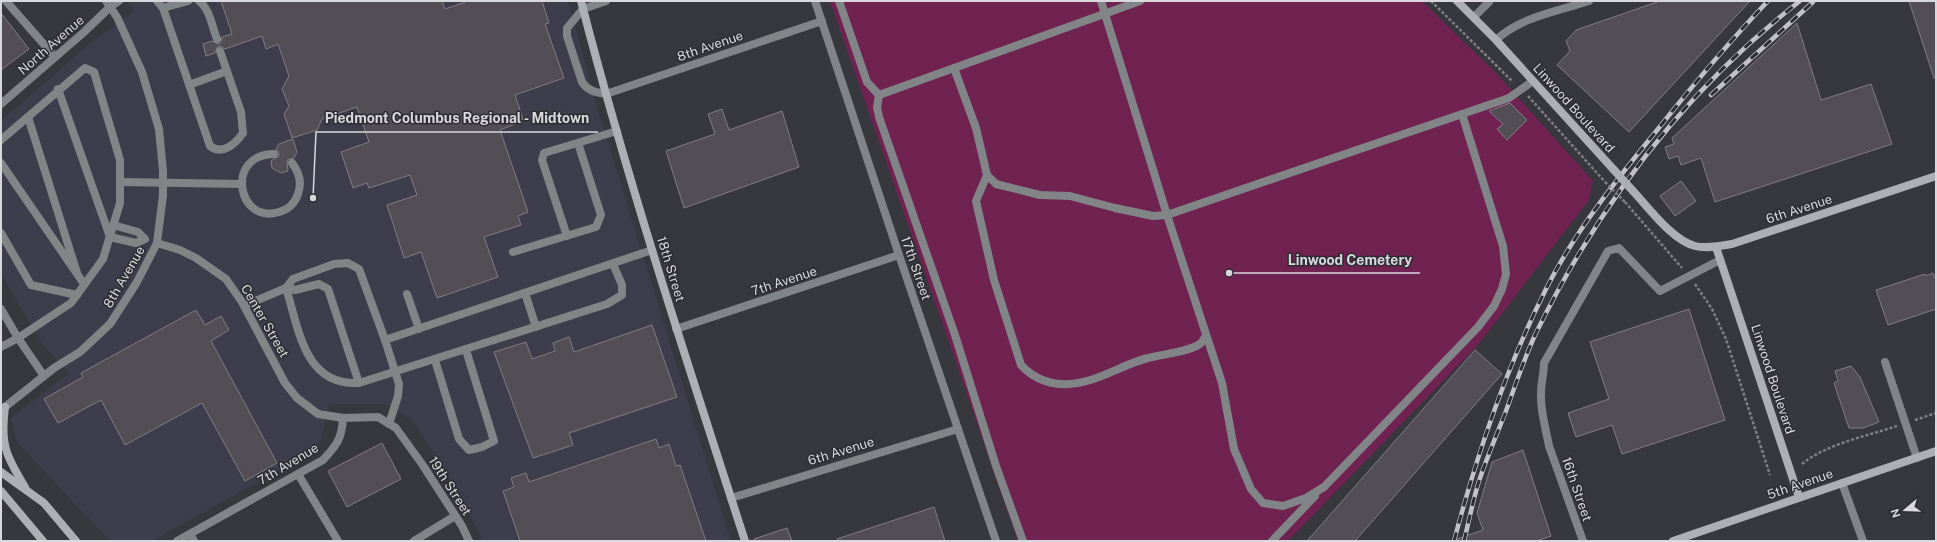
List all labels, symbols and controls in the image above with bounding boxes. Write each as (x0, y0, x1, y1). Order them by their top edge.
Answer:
street label: North Avenue (15, 12, 87, 78)
street label: 8th Avenue (675, 28, 745, 64)
street label: Linwood Boulevard (1530, 60, 1618, 156)
callout: Piedmont Columbus Regional - Midtown (316, 106, 598, 132)
text: Piedmont Columbus Regional - Midtown (325, 110, 589, 126)
street label: 6th Avenue (1764, 191, 1834, 227)
street label: 17th Street (898, 234, 934, 302)
street label: 18th Street (654, 235, 688, 303)
street label: 8th Avenue (100, 243, 148, 311)
callout: Linwood Cemetery (1279, 247, 1420, 273)
text: Linwood Cemetery (1288, 252, 1412, 268)
street label: 7th Avenue (749, 263, 819, 299)
street label: Center Street (238, 282, 292, 360)
street label: Linwood Boulevard (1748, 322, 1798, 436)
street label: 6th Avenue (806, 434, 876, 468)
street label: 7th Avenue (255, 440, 321, 488)
street label: 19th Street (425, 454, 475, 518)
street label: 16th Street (1559, 455, 1595, 523)
street label: 5th Avenue (1765, 466, 1835, 502)
north arrow (1885, 490, 1925, 530)
text: N (1888, 507, 1903, 519)

